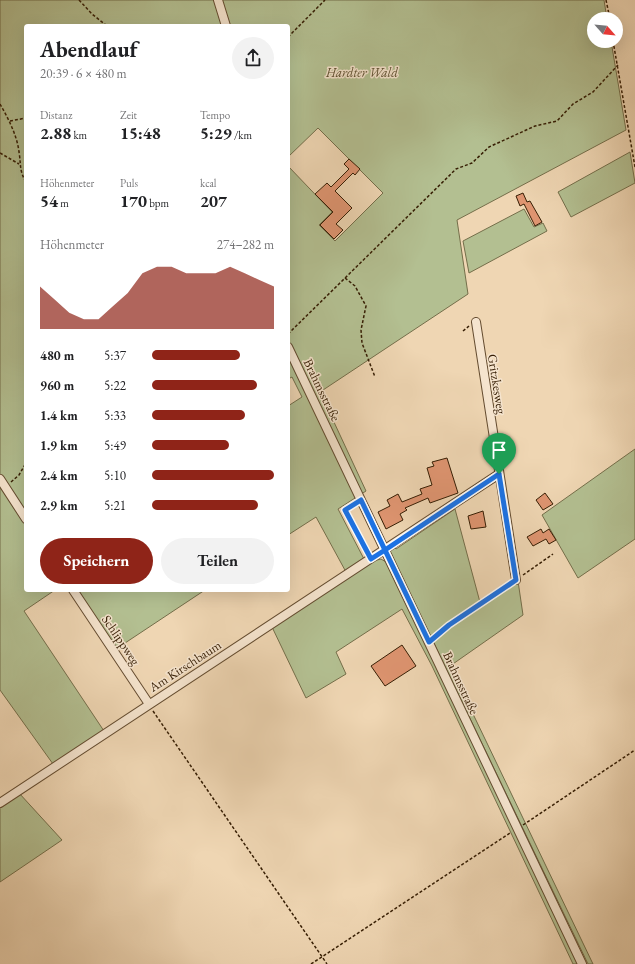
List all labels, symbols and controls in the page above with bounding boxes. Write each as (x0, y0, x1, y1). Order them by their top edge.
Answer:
north arrow (587, 12, 623, 48)
map controls (587, 12, 623, 48)
text: Abendlauf (40, 35, 138, 64)
button: share (232, 37, 274, 79)
park label: Hardter Wald (325, 64, 398, 81)
text: 20:39 · 6 × 480 m (40, 65, 127, 82)
text: Distanz (40, 108, 72, 122)
text: Zeit (120, 108, 137, 122)
text: Tempo (200, 108, 230, 122)
text: 2.88 (40, 122, 71, 144)
text: 15:48 (120, 122, 161, 144)
text: 5:29 (200, 122, 232, 144)
text: km (71, 128, 87, 142)
text: /km (232, 128, 252, 142)
text: Höhenmeter (40, 176, 94, 190)
text: Puls (120, 176, 138, 190)
text: kcal (200, 176, 217, 190)
text: 54 (40, 190, 58, 212)
text: 170 (120, 190, 147, 212)
text: 207 (200, 190, 227, 212)
text: m (58, 196, 69, 210)
text: bpm (147, 196, 169, 210)
text: Höhenmeter (40, 236, 104, 253)
text: 274–282 m (217, 236, 274, 253)
text: 480 m (40, 347, 74, 364)
text: 5:37 (104, 347, 126, 364)
street label: Gritzkesweg (484, 353, 510, 416)
street label: Brahmsstraße (300, 356, 344, 424)
text: 960 m (40, 377, 74, 394)
text: 5:22 (104, 377, 126, 394)
text: 1.4 km (40, 407, 78, 424)
text: 5:33 (104, 407, 126, 424)
pin (482, 433, 516, 474)
text: 1.9 km (40, 437, 78, 454)
text: 5:49 (104, 437, 126, 454)
icon: arrive (488, 439, 510, 461)
text: 2.4 km (40, 467, 78, 484)
text: 5:10 (104, 467, 126, 484)
text: 2.9 km (40, 497, 78, 514)
text: 5:21 (104, 497, 126, 514)
button: Speichern (40, 538, 153, 584)
button: Teilen (161, 538, 274, 584)
street label: Schlippweg (98, 612, 144, 669)
street label: Am Kirschbaum (145, 636, 224, 696)
street label: Brahmsstraße (439, 649, 483, 717)

